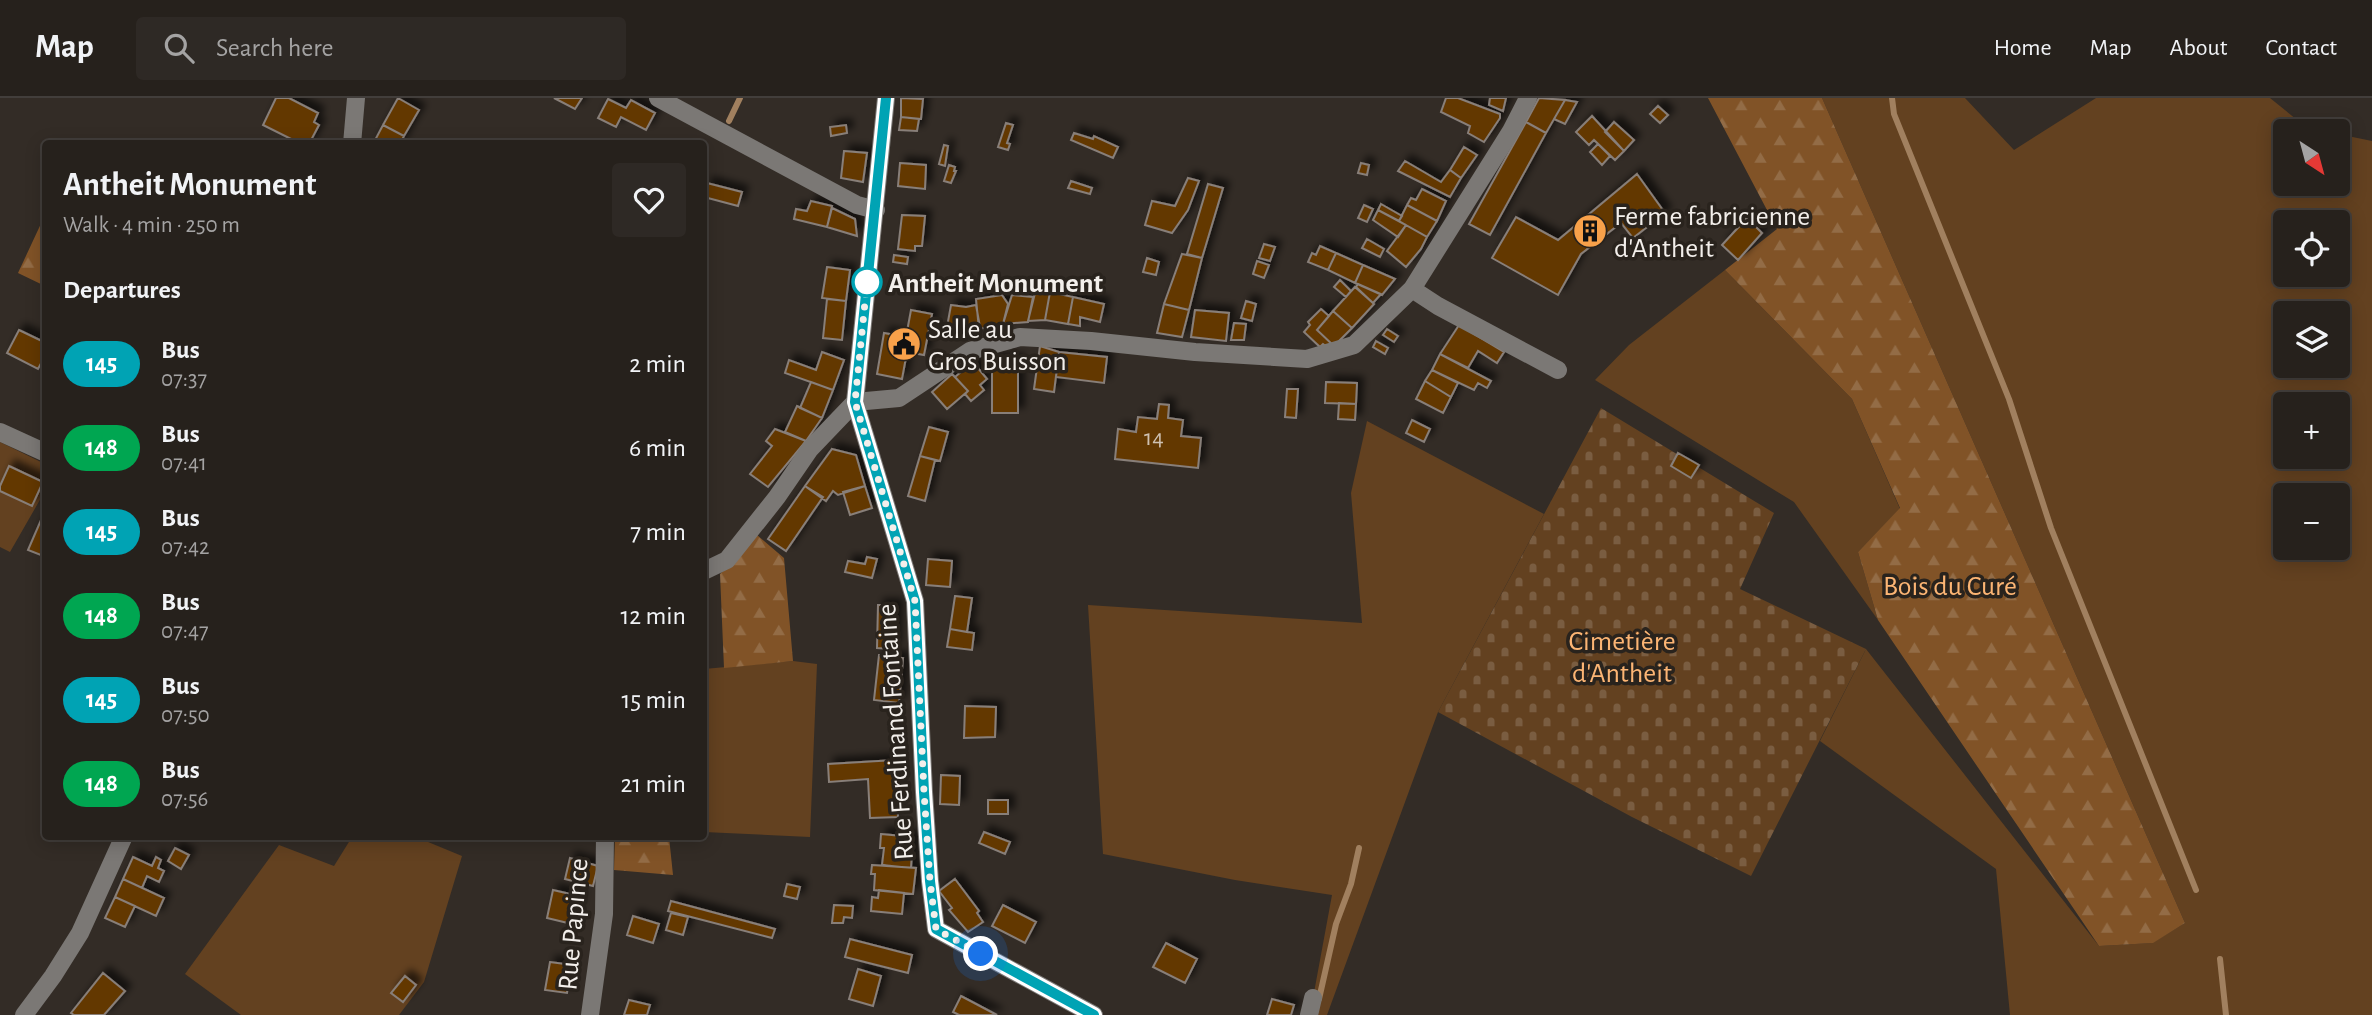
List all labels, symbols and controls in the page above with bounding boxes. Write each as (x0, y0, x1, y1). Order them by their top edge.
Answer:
search box (136, 17, 626, 80)
icon: search (160, 29, 198, 67)
text: Map (35, 31, 94, 64)
text: Search here (216, 35, 334, 61)
text: Home (1994, 36, 2052, 60)
text: Map (2090, 36, 2132, 60)
text: About (2170, 36, 2227, 60)
text: Contact (2265, 36, 2337, 60)
north arrow (2273, 119, 2350, 196)
map controls (2273, 119, 2350, 560)
button: heart (612, 163, 686, 237)
text: Antheit Monument (63, 169, 316, 202)
place label: Ferme fabricienne d'Antheit (1614, 203, 1810, 263)
button: locate (2273, 210, 2350, 287)
building icon: Ferme fabricienne d'Antheit (1571, 212, 1609, 250)
text: Walk · 4 min · 250 m (63, 214, 240, 237)
marker: Antheit Monument (852, 267, 882, 297)
place label: Antheit Monument (888, 270, 1103, 298)
text: Departures (63, 277, 181, 303)
button: layers (2273, 301, 2350, 378)
place label: Salle au Gros Buisson (928, 316, 1067, 376)
public building icon: Salle au Gros Buisson (885, 325, 923, 363)
text: Bus (161, 337, 200, 363)
text: 2 min (629, 351, 686, 377)
text: 145 (86, 352, 117, 376)
text: 07:37 (161, 368, 207, 391)
button: + (2273, 392, 2350, 469)
text: Bus (161, 421, 200, 447)
house number: 14 (1144, 426, 1164, 450)
text: 6 min (629, 435, 686, 461)
text: 148 (85, 436, 118, 460)
text: 07:41 (161, 452, 207, 475)
button: − (2273, 483, 2350, 560)
text: Bus (161, 505, 200, 531)
text: 7 min (630, 519, 686, 545)
text: 145 (86, 520, 117, 544)
text: 07:42 (161, 536, 210, 559)
park label: Bois du Curé (1883, 573, 2017, 601)
text: Bus (161, 589, 200, 615)
text: 12 min (620, 603, 686, 629)
street label: Rue Ferdinand Fontaine (873, 603, 919, 861)
text: 148 (85, 604, 118, 628)
text: 07:47 (161, 620, 209, 643)
park label: Cimetière d'Antheit (1568, 628, 1676, 688)
text: Bus (161, 673, 200, 699)
text: 15 min (621, 687, 686, 713)
text: 145 (86, 688, 117, 712)
text: 07:50 (161, 704, 210, 727)
text: Bus (161, 757, 200, 783)
text: 21 min (620, 771, 686, 797)
text: 148 (85, 772, 118, 796)
text: 07:56 (161, 788, 208, 811)
street label: Rue Papince (554, 857, 594, 991)
your location (963, 936, 998, 971)

